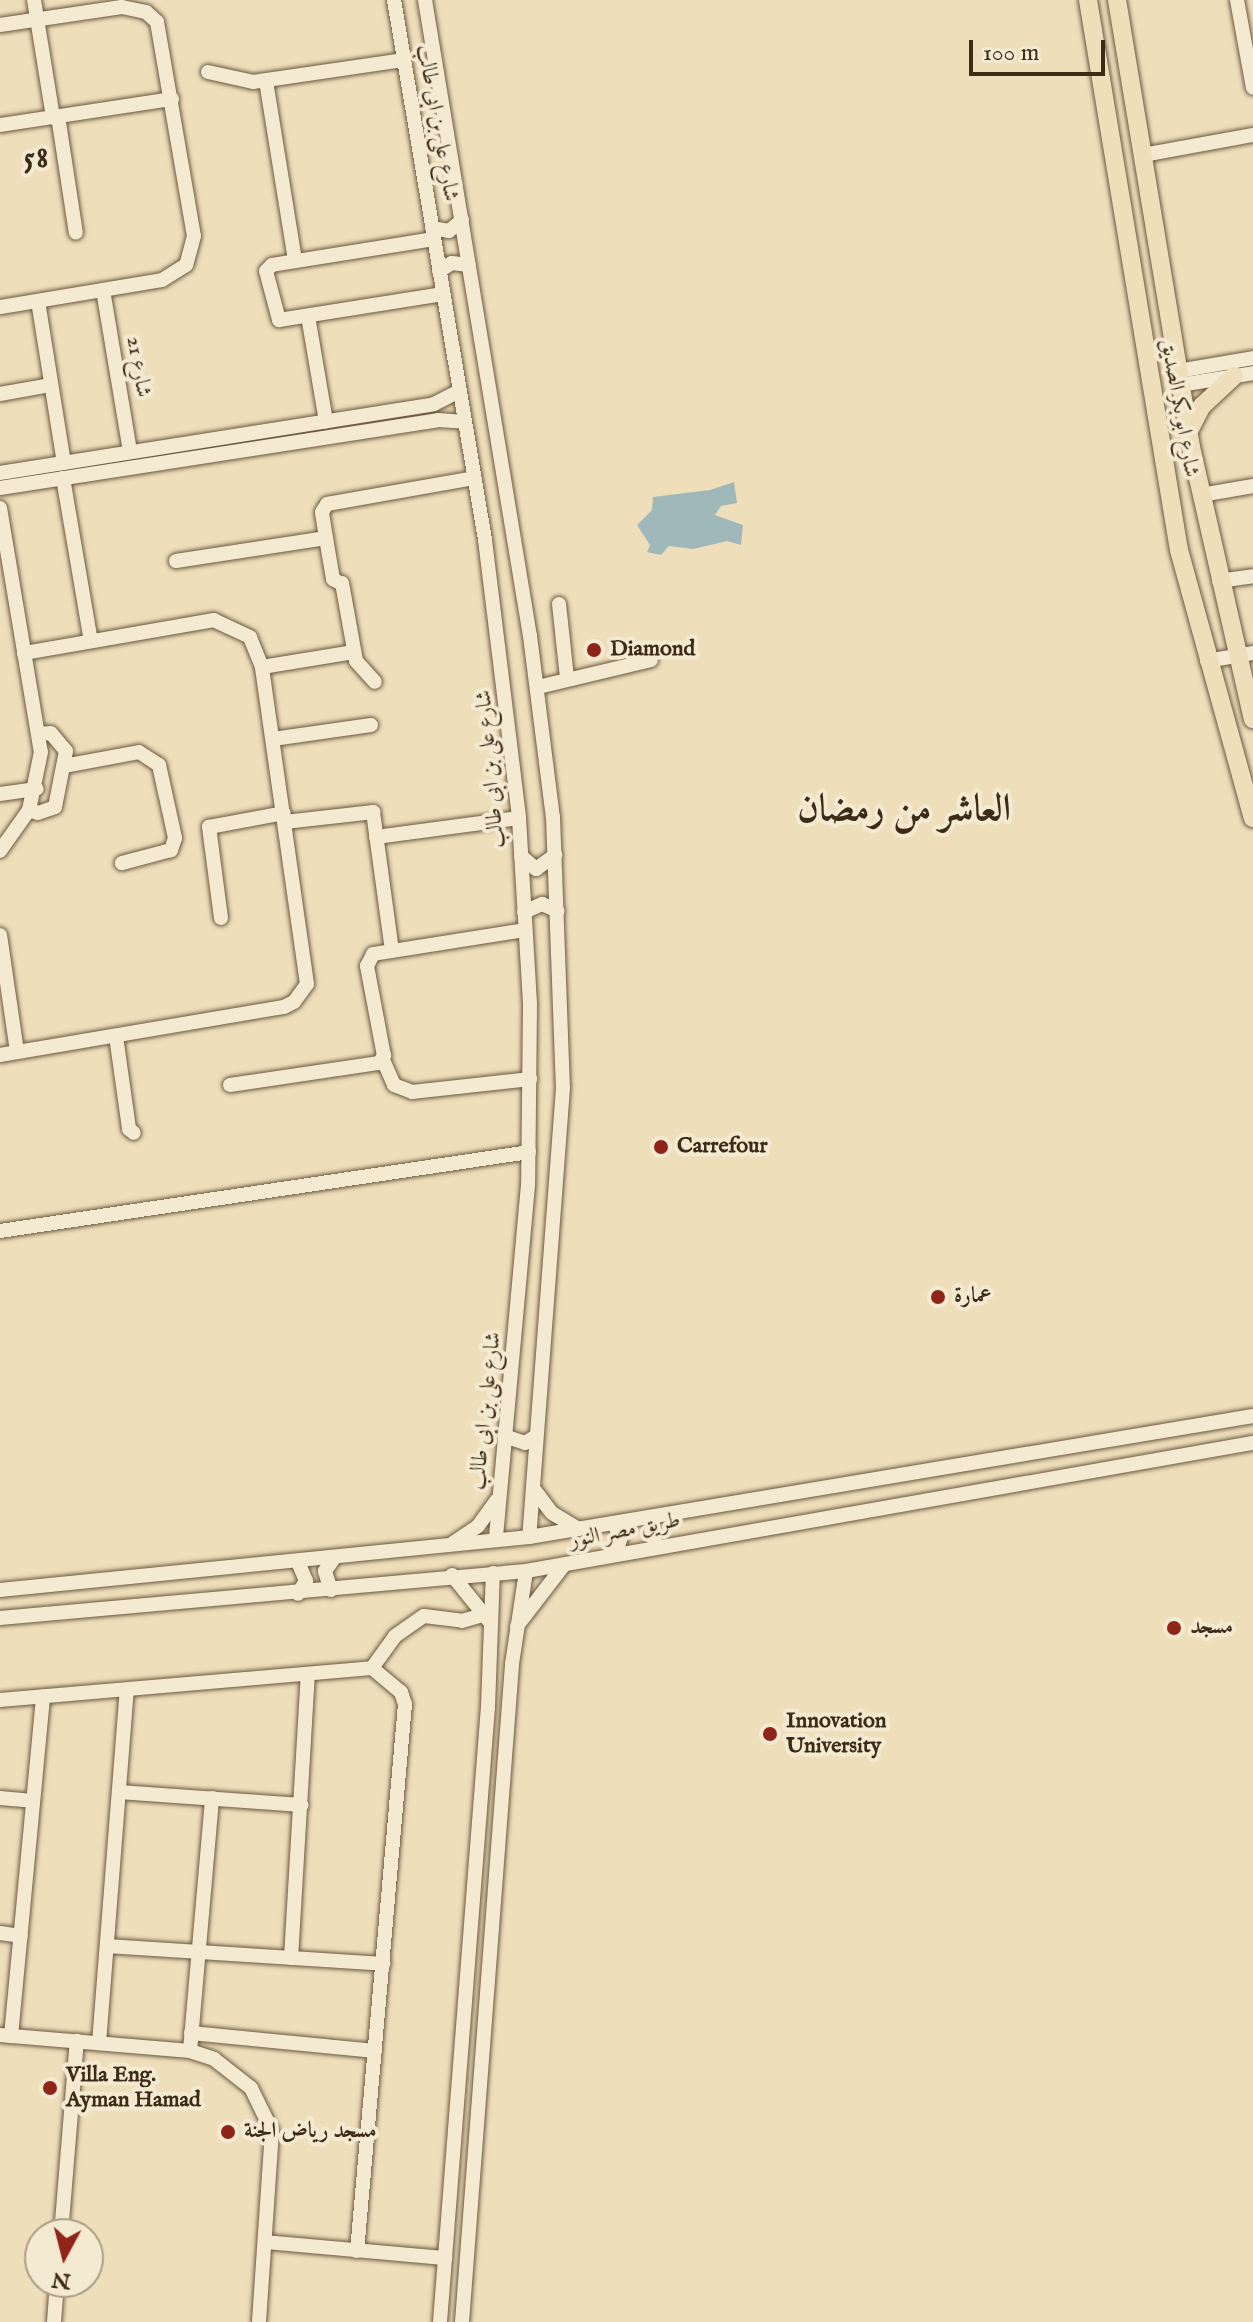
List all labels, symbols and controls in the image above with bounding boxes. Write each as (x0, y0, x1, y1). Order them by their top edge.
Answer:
scale bar (973, 24, 1109, 74)
text: 100 m (983, 38, 1039, 69)
street label: شارع على بن ابى طالب (410, 43, 464, 203)
district label: 58 (24, 141, 50, 177)
street label: شارع 21 (120, 334, 156, 400)
street label: شارع ابو بكر الصديق (1154, 337, 1204, 479)
place label: Diamond (610, 637, 695, 663)
marker: Diamond (585, 641, 603, 659)
street label: شارع على بن ابى طالب (471, 689, 511, 849)
district label: العاشر من رمضان (797, 788, 1011, 834)
place label: Carrefour (677, 1134, 768, 1160)
marker: Carrefour (652, 1138, 670, 1156)
place label: عمارة (954, 1284, 991, 1310)
marker: عمارة (929, 1288, 947, 1306)
street label: شارع على بن ابى طالب (465, 1331, 507, 1491)
street label: طريق مصر النور (567, 1507, 683, 1555)
place label: مسجد (1190, 1615, 1233, 1641)
marker: مسجد (1165, 1619, 1183, 1637)
place label: Innovation University (786, 1708, 887, 1760)
marker: Innovation University (761, 1725, 779, 1743)
place label: Villa Eng. Ayman Hamad (66, 2062, 201, 2114)
marker: Villa Eng. Ayman Hamad (41, 2079, 59, 2097)
place label: مسجد رياض الجنة (244, 2119, 376, 2145)
marker: مسجد رياض الجنة (219, 2123, 237, 2141)
north arrow (24, 2218, 104, 2298)
text: N (50, 2265, 72, 2295)

